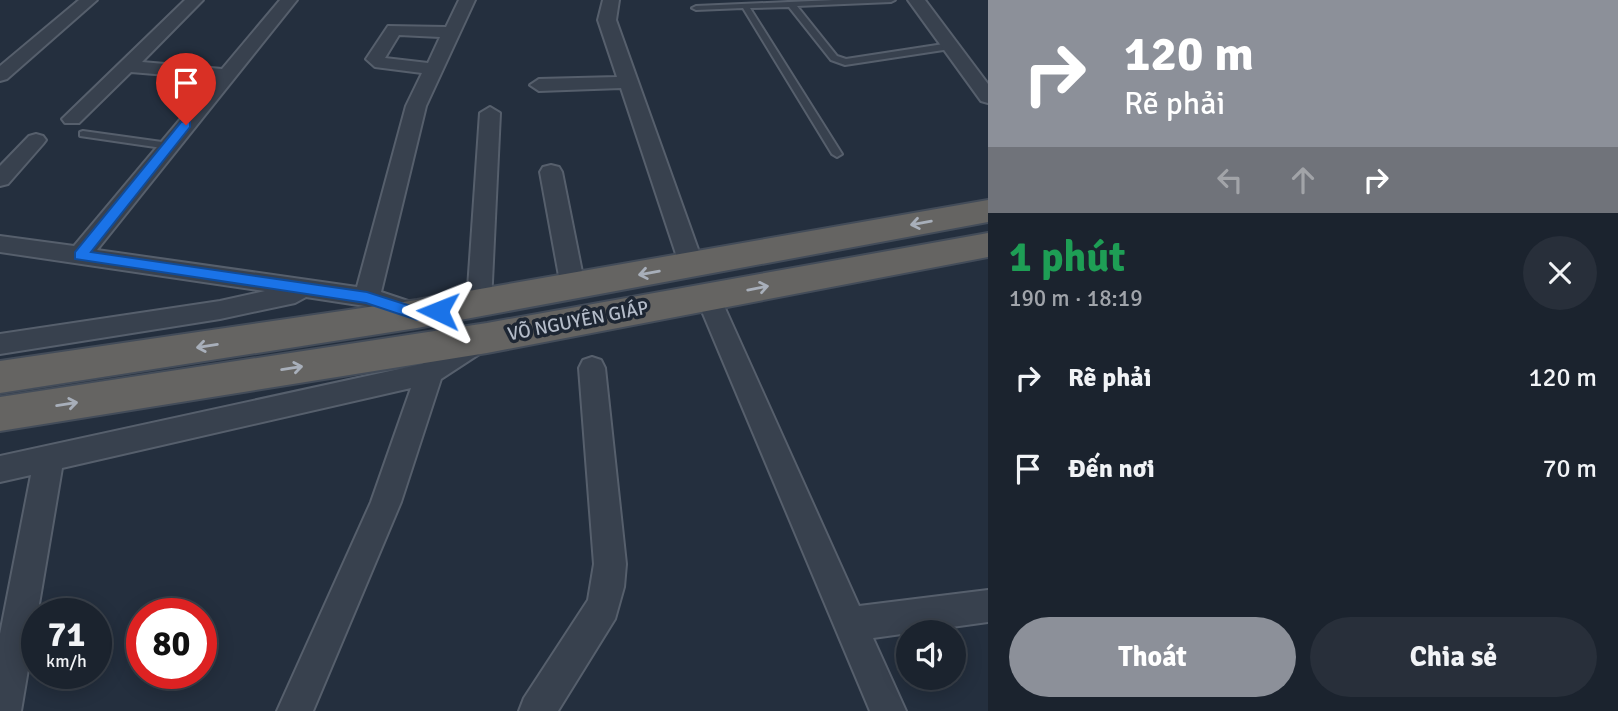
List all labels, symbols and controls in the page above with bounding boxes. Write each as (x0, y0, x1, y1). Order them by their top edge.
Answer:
text: 120 m (1124, 24, 1254, 84)
icon: right (1009, 28, 1100, 119)
pin (156, 53, 216, 125)
icon: arrive (167, 64, 205, 102)
text: Rẽ phải (1124, 84, 1225, 123)
icon: left (1211, 161, 1249, 199)
icon: ahead (1284, 161, 1322, 199)
icon: right (1357, 161, 1395, 199)
one-way arrow (910, 217, 933, 231)
text: 1 phút (1009, 232, 1125, 283)
button: close (1523, 236, 1597, 310)
one-way arrow (638, 267, 661, 280)
position arrow (401, 274, 475, 348)
one-way arrow (746, 280, 769, 294)
text: 190 m · 18:19 (1009, 284, 1143, 313)
street label: VÕ NGUYÊN GIÁP (506, 296, 651, 346)
one-way arrow (196, 339, 219, 352)
icon: right (1009, 359, 1047, 397)
one-way arrow (280, 362, 303, 375)
text: Rẽ phải (1068, 362, 1152, 394)
text: 120 m (1528, 362, 1597, 394)
one-way arrow (56, 397, 78, 410)
icon: arrive (1009, 450, 1047, 488)
text: Đến nơi (1068, 453, 1155, 485)
text: 70 m (1542, 453, 1597, 485)
speed limit sign: 80 (126, 598, 217, 689)
text: 71 (48, 613, 85, 656)
button: Thoát (1009, 617, 1296, 697)
button: Chia sẻ (1310, 617, 1597, 697)
map controls (896, 620, 966, 690)
button: sound (896, 620, 966, 690)
text: km/h (46, 650, 87, 672)

